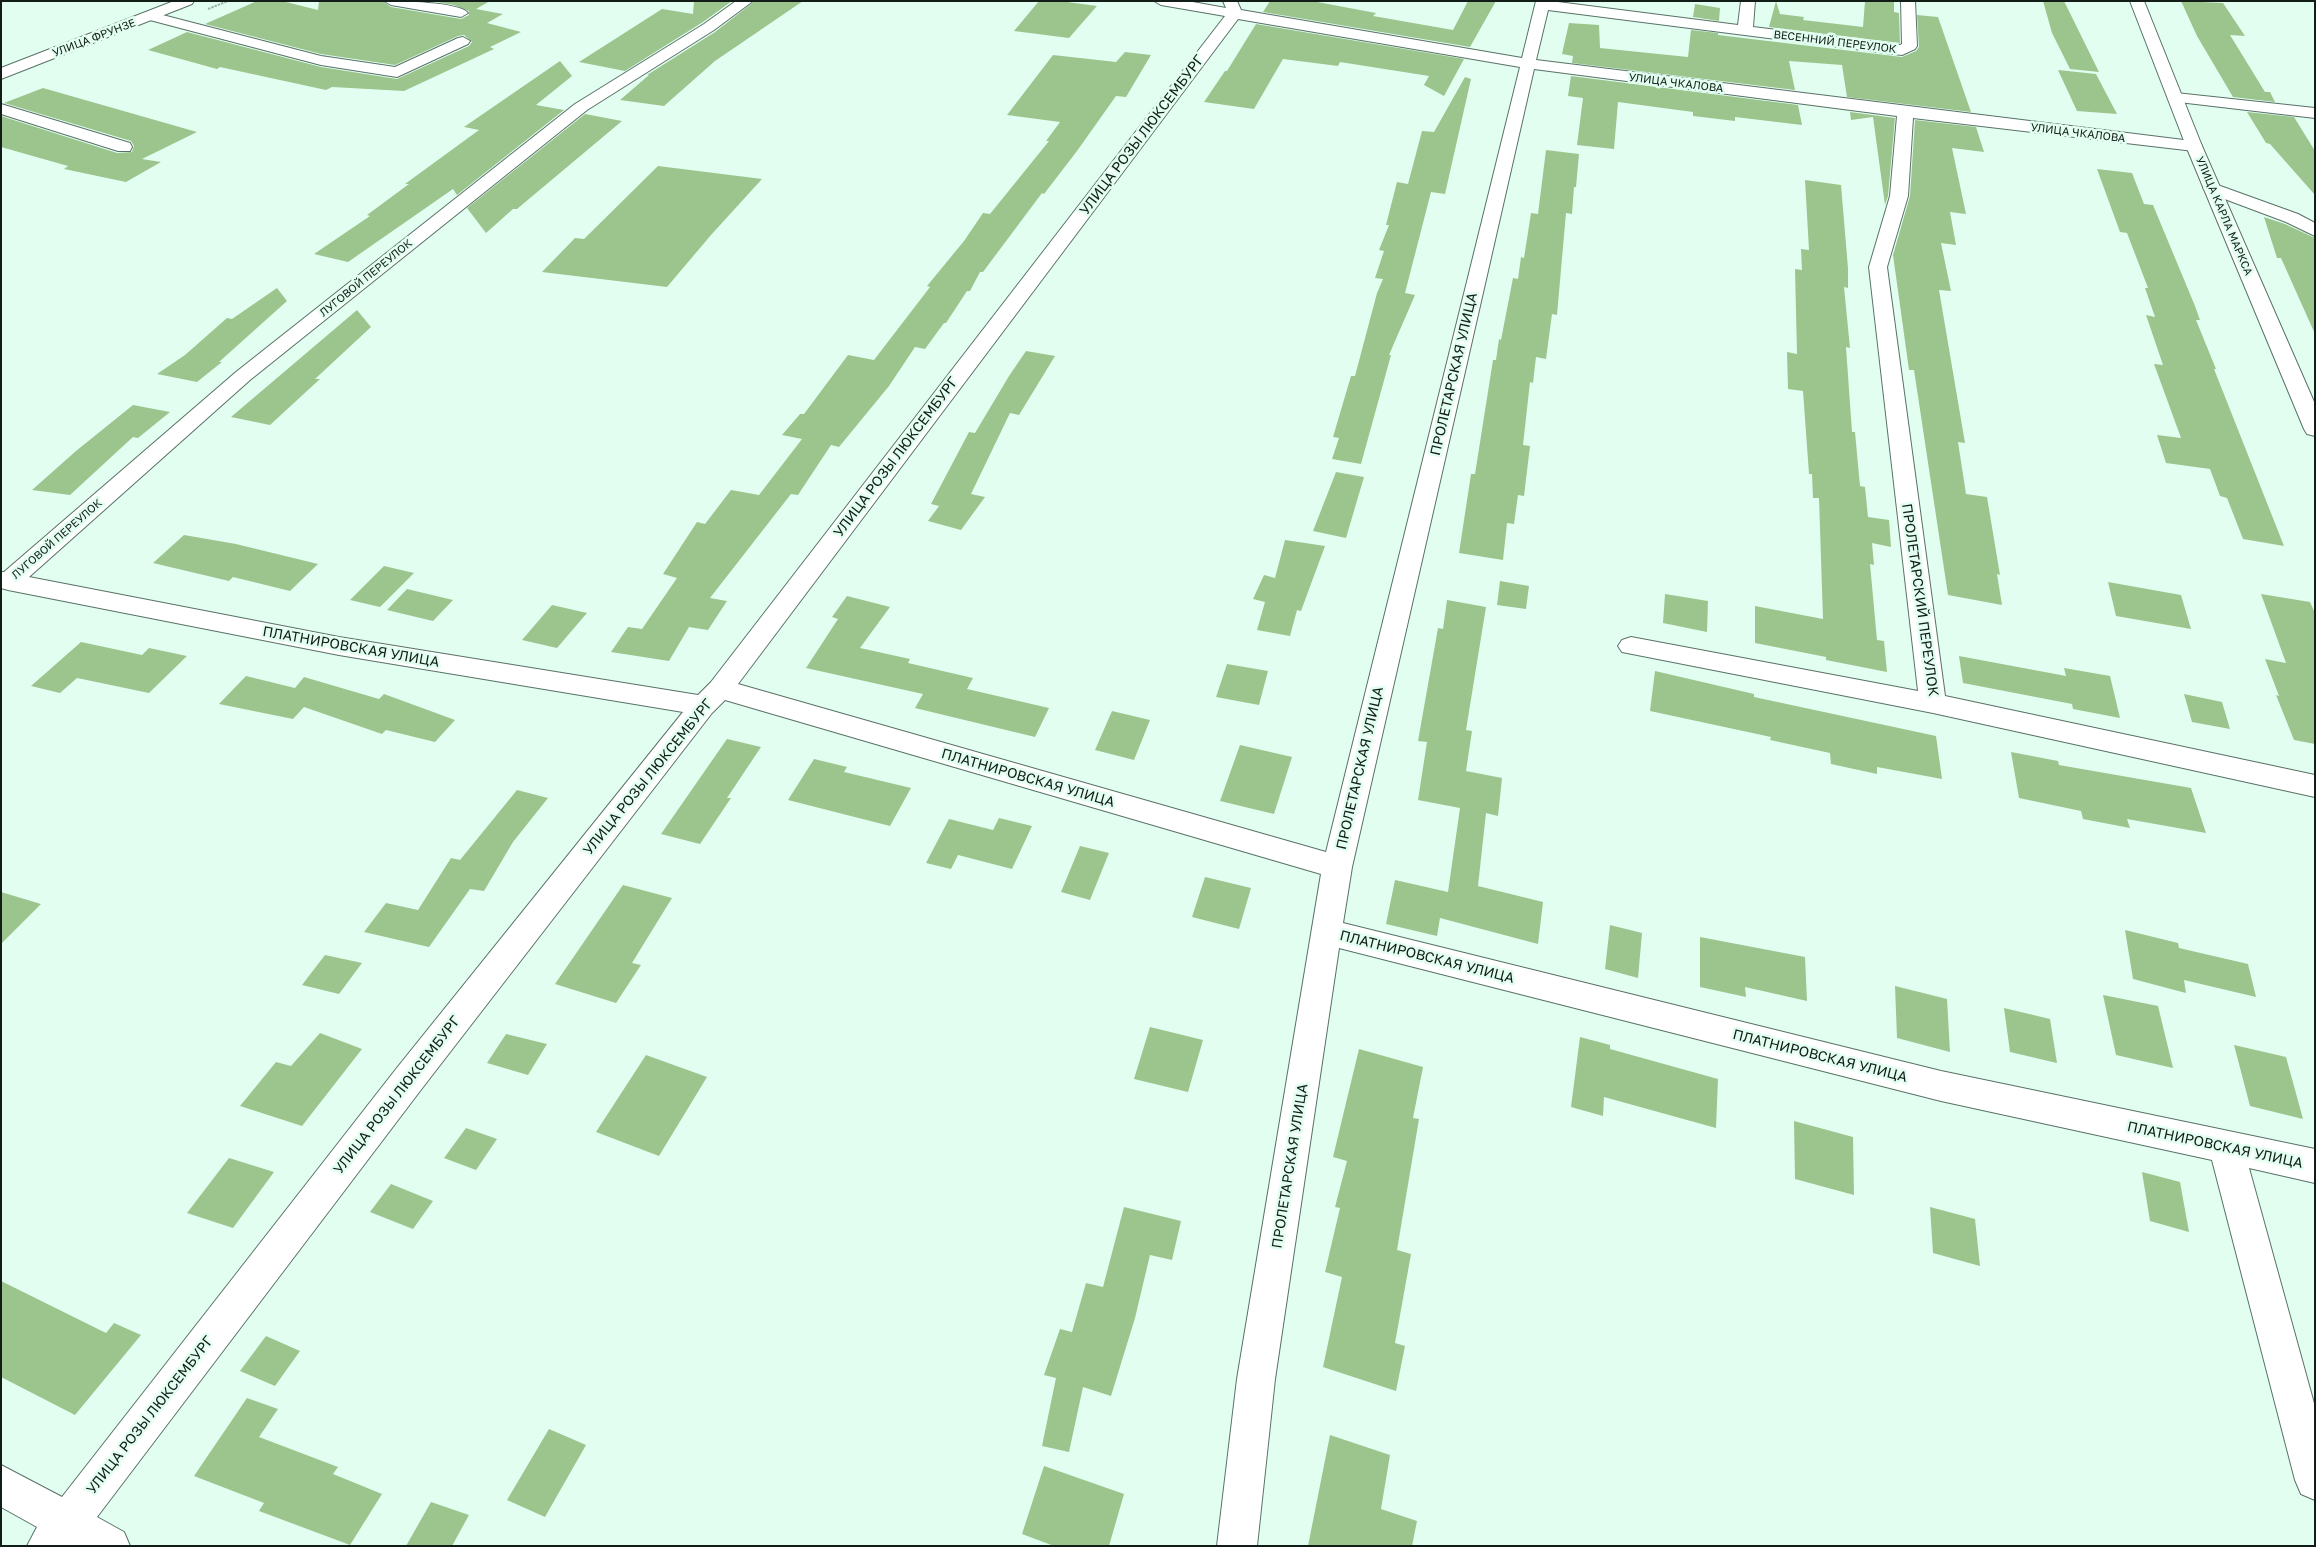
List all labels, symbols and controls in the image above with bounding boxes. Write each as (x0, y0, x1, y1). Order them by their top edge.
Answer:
street label: УЛИЦА ФРУНЗЕ (51, 16, 137, 60)
street label: ВЕСЕННИЙ ПЕРЕУЛОК (1773, 28, 1897, 56)
street label: УЛИЦА РОЗЫ ЛЮКСЕМБУРГ (1076, 52, 1208, 218)
street label: УЛИЦА ЧКАЛОВА (1628, 71, 1724, 95)
street label: УЛИЦА ЧКАЛОВА (2030, 121, 2126, 145)
street label: УЛИЦА КАРЛА МАРКСА (2193, 155, 2255, 277)
street label: ЛУГОВОЙ ПЕРЕУЛОК (317, 237, 415, 319)
street label: ПРОЛЕТАРСКАЯ УЛИЦА (1427, 291, 1481, 457)
street label: УЛИЦА РОЗЫ ЛЮКСЕМБУРГ (830, 374, 962, 540)
street label: ЛУГОВОЙ ПЕРЕУЛОК (9, 496, 105, 582)
street label: ПРОЛЕТАРСКИЙ ПЕРЕУЛОК (1898, 503, 1942, 697)
street label: ПЛАТНИРОВСКАЯ УЛИЦА (261, 623, 441, 671)
street label: ПРОЛЕТАРСКАЯ УЛИЦА (1333, 685, 1387, 851)
street label: УЛИЦА РОЗЫ ЛЮКСЕМБУРГ (580, 696, 716, 858)
street label: ПЛАТНИРОВСКАЯ УЛИЦА (940, 745, 1116, 811)
street label: ПЛАТНИРОВСКАЯ УЛИЦА (1338, 927, 1516, 987)
street label: УЛИЦА РОЗЫ ЛЮКСЕМБУРГ (330, 1013, 464, 1177)
street label: ПЛАТНИРОВСКАЯ УЛИЦА (1731, 1026, 1909, 1086)
street label: ПРОЛЕТАРСКАЯ УЛИЦА (1269, 1082, 1311, 1250)
street label: ПЛАТНИРОВСКАЯ УЛИЦА (2126, 1118, 2304, 1172)
street label: УЛИЦА РОЗЫ ЛЮКСЕМБУРГ (83, 1333, 217, 1497)

